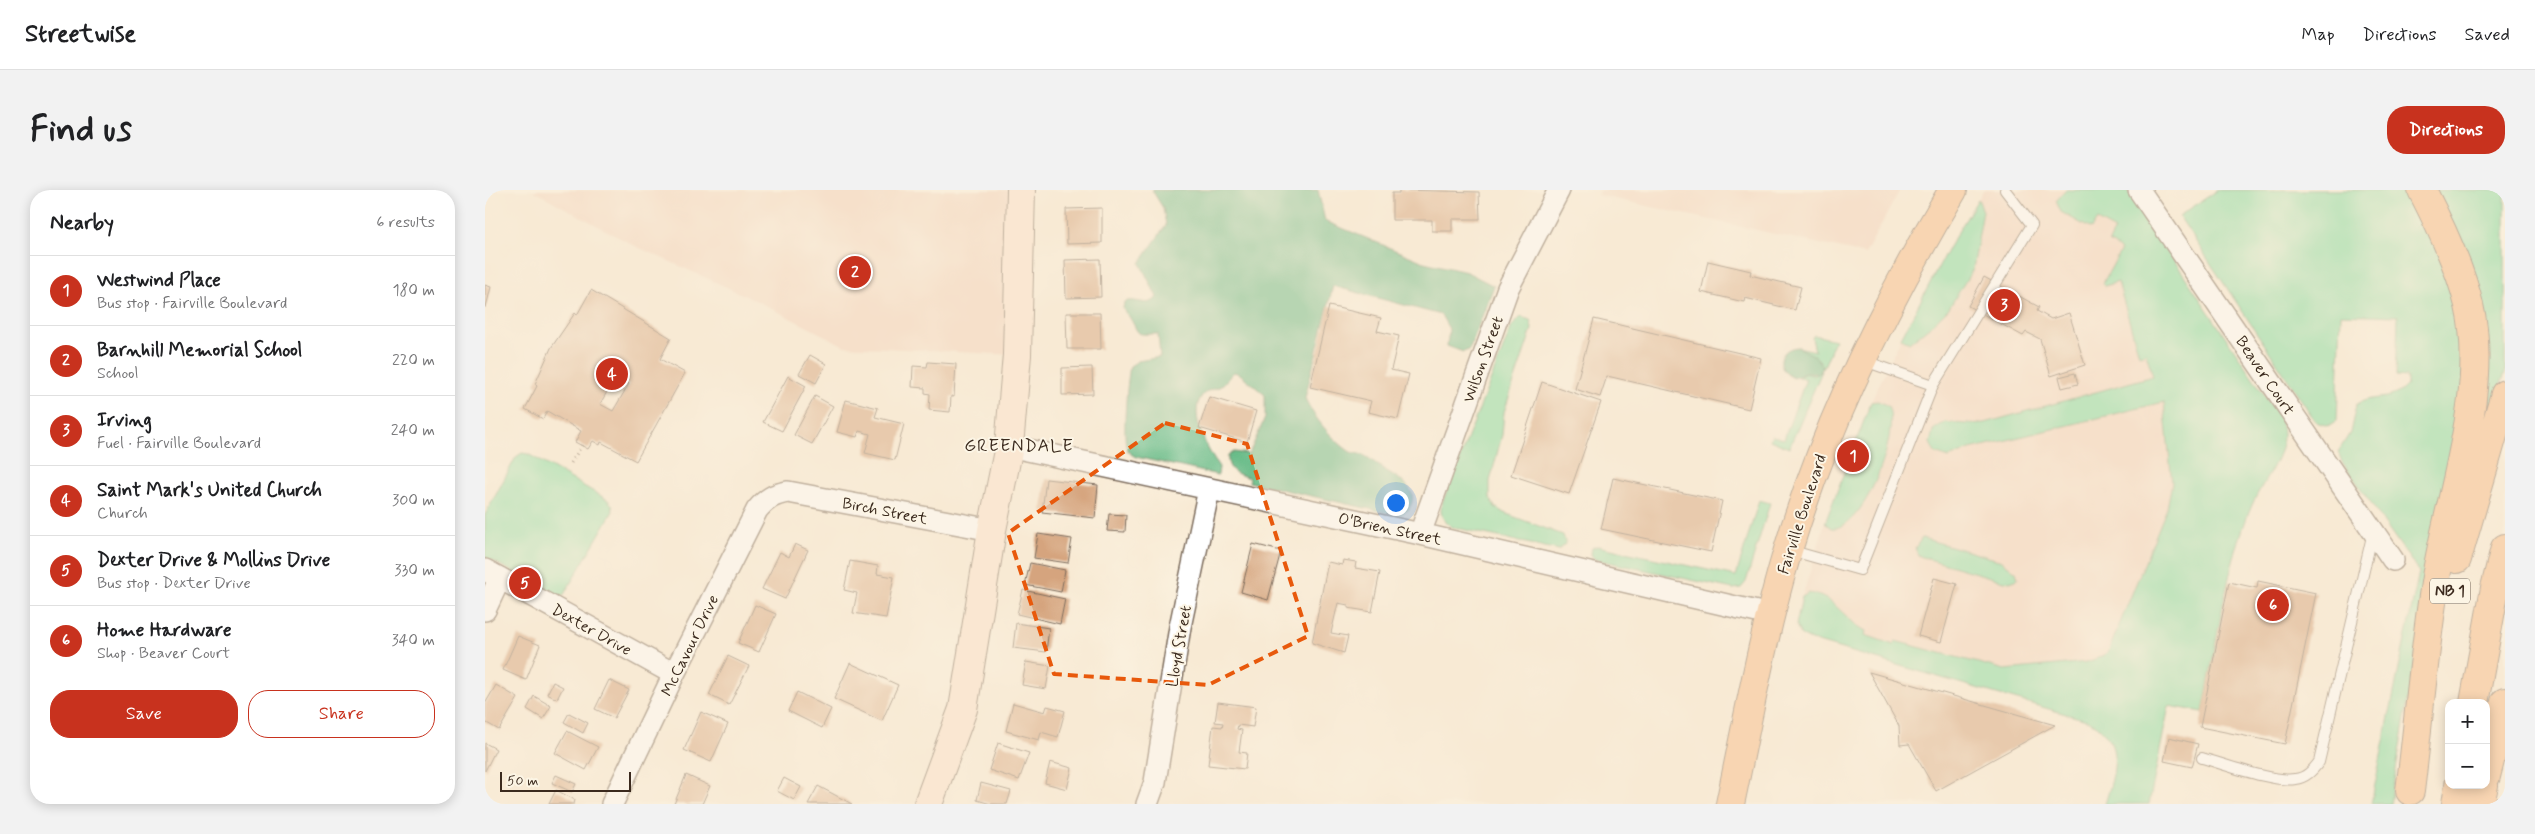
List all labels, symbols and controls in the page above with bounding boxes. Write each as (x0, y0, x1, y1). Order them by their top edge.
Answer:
text: Streetwise (25, 19, 136, 50)
text: Map (2302, 23, 2335, 47)
text: Directions (2363, 23, 2437, 47)
text: Saved (2465, 23, 2510, 47)
button: Directions (2387, 106, 2505, 154)
text: Find us (30, 107, 132, 153)
text: Nearby (50, 209, 114, 237)
text: 6 results (376, 212, 435, 233)
pin: 2 (839, 253, 871, 291)
text: Westwind Place (97, 268, 221, 293)
text: 1 (62, 280, 70, 301)
text: 180 m (392, 280, 435, 301)
pin: 3 (1988, 286, 2020, 324)
text: Bus stop · Fairville Boulevard (97, 293, 287, 314)
street label: Wilson Street (1458, 313, 1509, 406)
street label: Beaver Court (2230, 332, 2299, 420)
text: Barnhill Memorial School (97, 338, 302, 363)
text: 2 (62, 350, 70, 371)
text: 220 m (392, 350, 435, 371)
pin: 4 (596, 355, 628, 393)
text: School (97, 363, 138, 384)
text: Irving (97, 408, 152, 433)
text: 3 (62, 420, 70, 441)
text: 240 m (391, 420, 435, 441)
text: Fuel · Fairville Boulevard (97, 433, 261, 454)
district label: GREENDALE (964, 434, 1074, 458)
pin: 1 (1837, 437, 1869, 475)
street label: Fairville Boulevard (1773, 452, 1832, 577)
text: Saint Mark's United Church (97, 478, 322, 503)
text: 4 (61, 490, 71, 511)
text: 300 m (392, 490, 435, 511)
your location (1383, 490, 1409, 516)
street label: Birch Street (840, 493, 930, 530)
text: Church (97, 503, 148, 524)
street label: O'Brien Street (1336, 508, 1444, 551)
text: Dexter Drive & Mollins Drive (97, 548, 330, 573)
text: 5 (61, 560, 71, 581)
text: 330 m (394, 560, 435, 581)
pin: 5 (509, 564, 541, 602)
text: Bus stop · Dexter Drive (97, 573, 251, 594)
road number: NB 1 (2430, 578, 2470, 604)
pin: 6 (2257, 586, 2289, 624)
street label: McCavour Drive (657, 591, 724, 700)
street label: Dexter Drive (548, 600, 635, 661)
street label: Lloyd Street (1162, 604, 1197, 689)
text: Home Hardware (97, 618, 232, 643)
text: 6 (62, 630, 70, 651)
text: 340 m (391, 630, 435, 651)
text: Shop · Beaver Court (97, 643, 230, 664)
button: Save (50, 690, 238, 738)
button: Share (248, 690, 435, 738)
map controls (2445, 699, 2490, 789)
button: + (2445, 699, 2490, 744)
button: − (2445, 744, 2490, 789)
scale bar (500, 769, 631, 792)
text: 50 m (507, 772, 538, 790)

